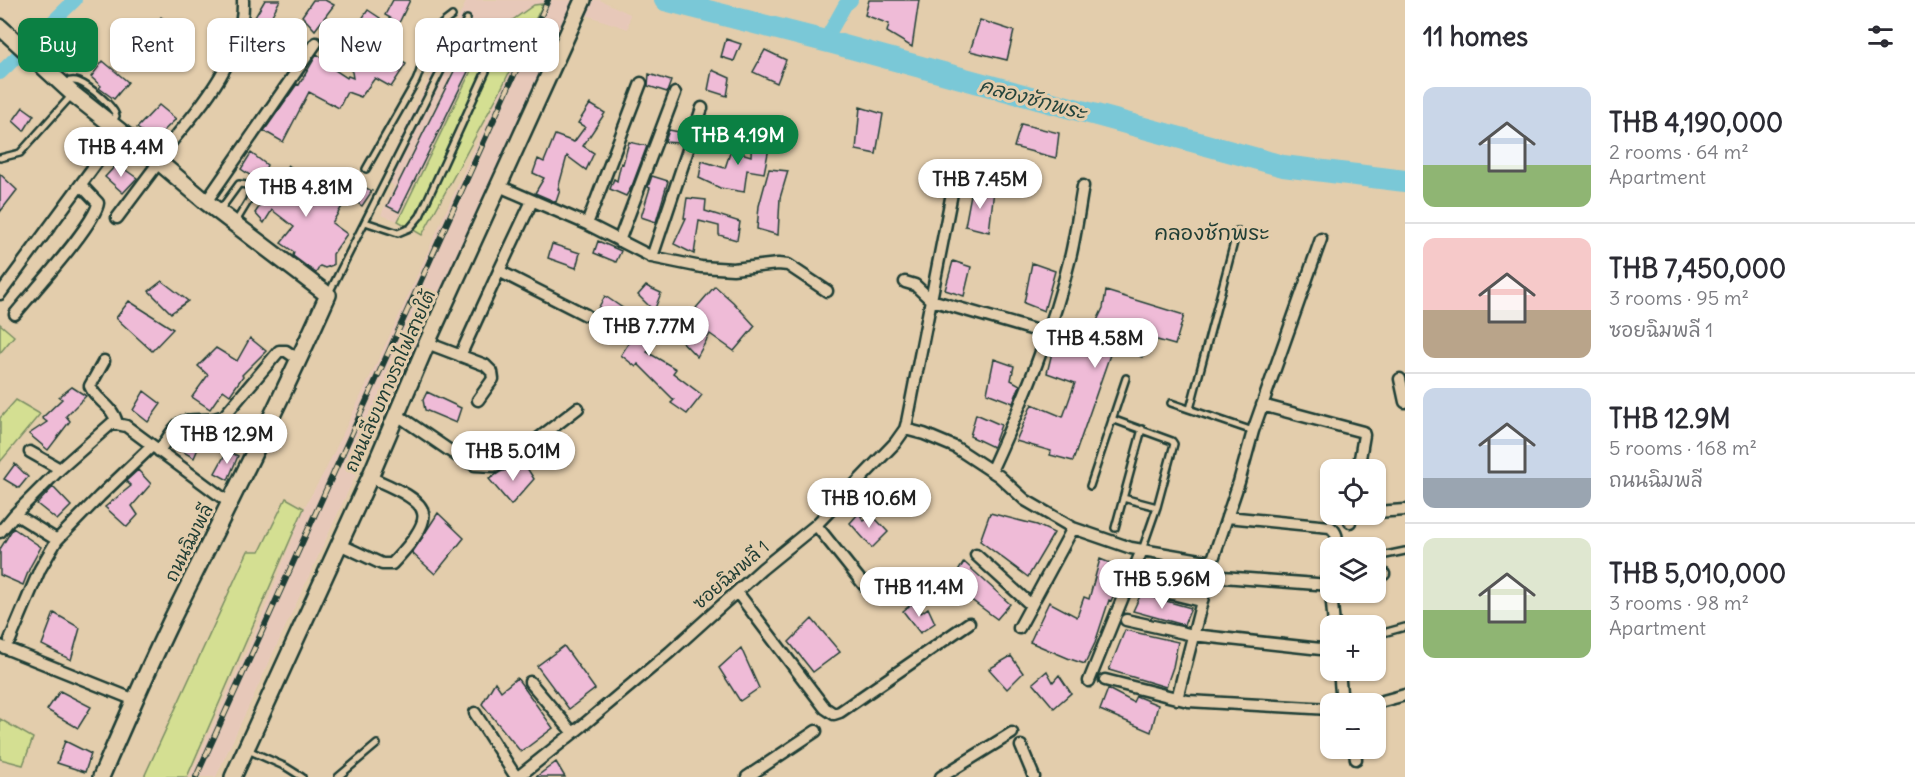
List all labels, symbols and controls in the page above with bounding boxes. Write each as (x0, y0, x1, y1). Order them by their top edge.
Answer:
chip: Buy (18, 18, 98, 72)
chip: Rent (110, 18, 195, 72)
chip: Filters (207, 18, 307, 72)
chip: New (319, 18, 403, 72)
chip: Apartment (415, 18, 559, 72)
text: 11 homes (1423, 20, 1528, 53)
icon: filters (1864, 20, 1897, 53)
water label: คลองชักพระ (977, 72, 1091, 125)
text: THB 4,190,000 (1609, 106, 1783, 139)
icon: home (1471, 111, 1543, 183)
pin: THB 4.19M (669, 115, 807, 166)
text: THB 4.19M (691, 122, 785, 147)
pin: THB 4.4M (59, 127, 183, 178)
text: THB 4.4M (78, 134, 164, 159)
text: 2 rooms · 64 m² (1609, 139, 1749, 164)
pin: THB 7.45M (911, 159, 1049, 210)
text: Apartment (1609, 164, 1706, 189)
text: THB 7.45M (932, 166, 1028, 191)
pin: THB 4.81M (237, 167, 375, 218)
text: THB 4.81M (259, 174, 353, 199)
district label: คลองชักพระ (1154, 219, 1270, 246)
text: THB 7,450,000 (1609, 252, 1786, 285)
icon: home (1471, 262, 1543, 334)
text: 3 rooms · 95 m² (1609, 285, 1749, 310)
street label: ถนนเลียบทางรถไฟสายใต้ (338, 286, 440, 476)
pin: THB 7.77M (580, 306, 718, 357)
text: THB 7.77M (603, 313, 695, 338)
text: ซอยฉิมพลี 1 (1609, 317, 1713, 342)
pin: THB 4.58M (1026, 318, 1164, 369)
text: THB 4.58M (1046, 325, 1144, 350)
text: THB 12.9M (1609, 402, 1731, 435)
icon: home (1471, 412, 1543, 484)
pin: THB 12.9M (158, 414, 296, 465)
text: THB 12.9M (180, 421, 274, 446)
pin: THB 5.01M (444, 431, 582, 482)
text: 5 rooms · 168 m² (1609, 435, 1757, 460)
text: THB 5.01M (465, 438, 561, 463)
map controls (1320, 459, 1386, 759)
button: locate (1320, 459, 1386, 525)
text: ถนนฉิมพลี (1609, 467, 1703, 492)
pin: THB 10.6M (800, 478, 938, 529)
text: THB 10.6M (821, 485, 917, 510)
street label: ถนนฉิมพลี (159, 500, 218, 586)
street label: ซอยฉิมพลี 1 (688, 535, 774, 614)
button: layers (1320, 537, 1386, 603)
text: THB 5,010,000 (1609, 557, 1786, 590)
pin: THB 5.96M (1093, 559, 1231, 610)
icon: home (1471, 562, 1543, 634)
text: THB 5.96M (1113, 566, 1211, 591)
pin: THB 11.4M (850, 567, 988, 618)
text: THB 11.4M (874, 574, 964, 599)
text: 3 rooms · 98 m² (1609, 590, 1749, 615)
button: + (1320, 615, 1386, 681)
text: Apartment (1609, 615, 1706, 640)
button: − (1320, 693, 1386, 759)

